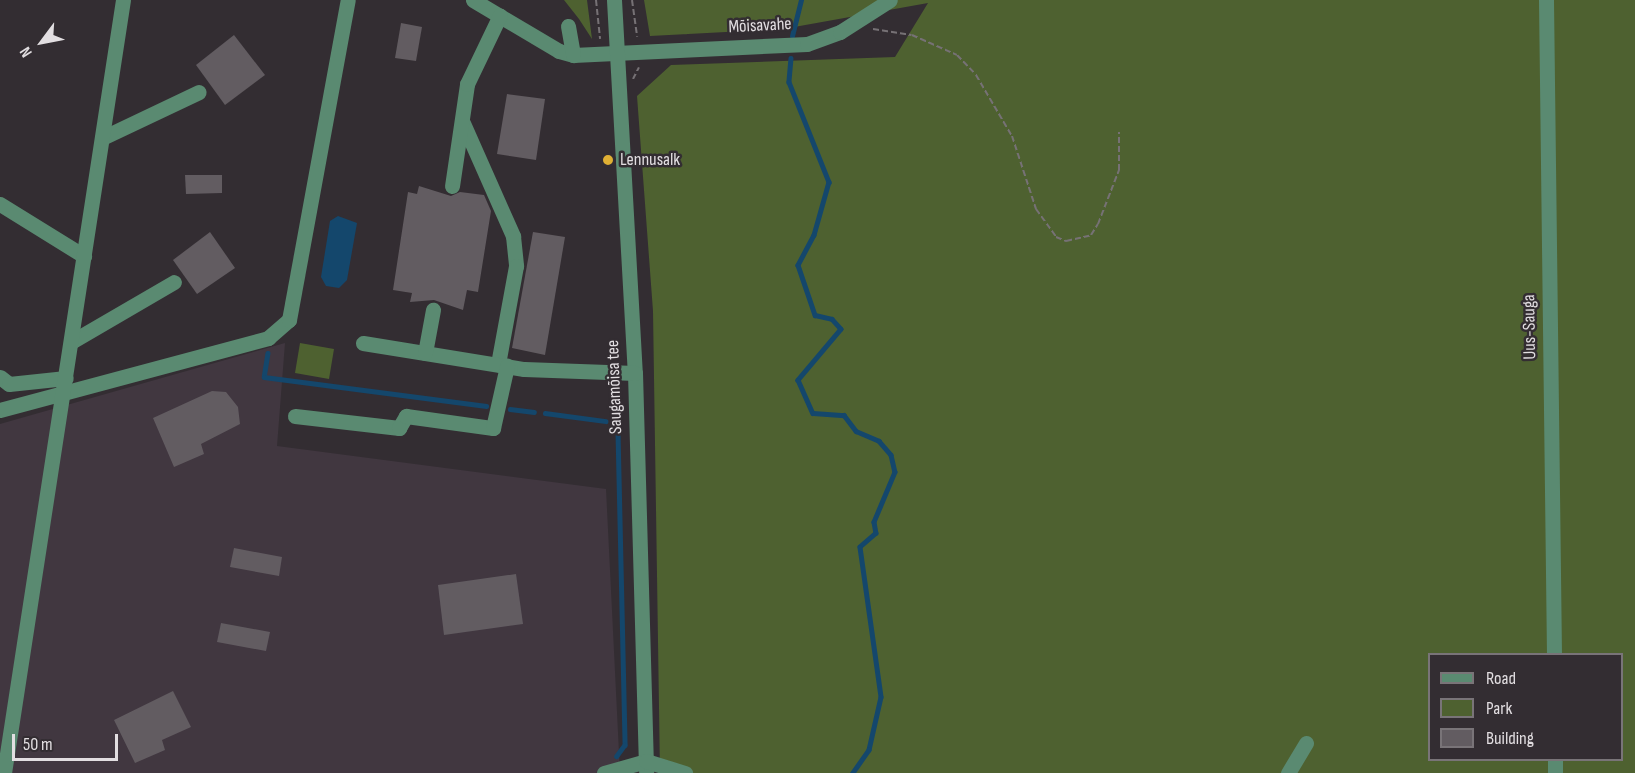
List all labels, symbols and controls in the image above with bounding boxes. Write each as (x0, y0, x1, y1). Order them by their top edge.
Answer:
north arrow (12, 12, 72, 72)
street label: Mõisavahe (728, 14, 792, 38)
text: N (16, 43, 37, 60)
place label: Lennusalk (620, 149, 680, 171)
marker: Lennusalk (601, 153, 615, 167)
street label: Uus-Sauga (1519, 294, 1541, 360)
street label: Saugamõisa tee (603, 339, 627, 435)
legend (1428, 653, 1623, 761)
text: Road (1486, 668, 1516, 689)
text: Park (1486, 698, 1512, 719)
scale bar (15, 722, 122, 760)
text: Building (1486, 728, 1534, 749)
text: 50 m (23, 734, 53, 755)

